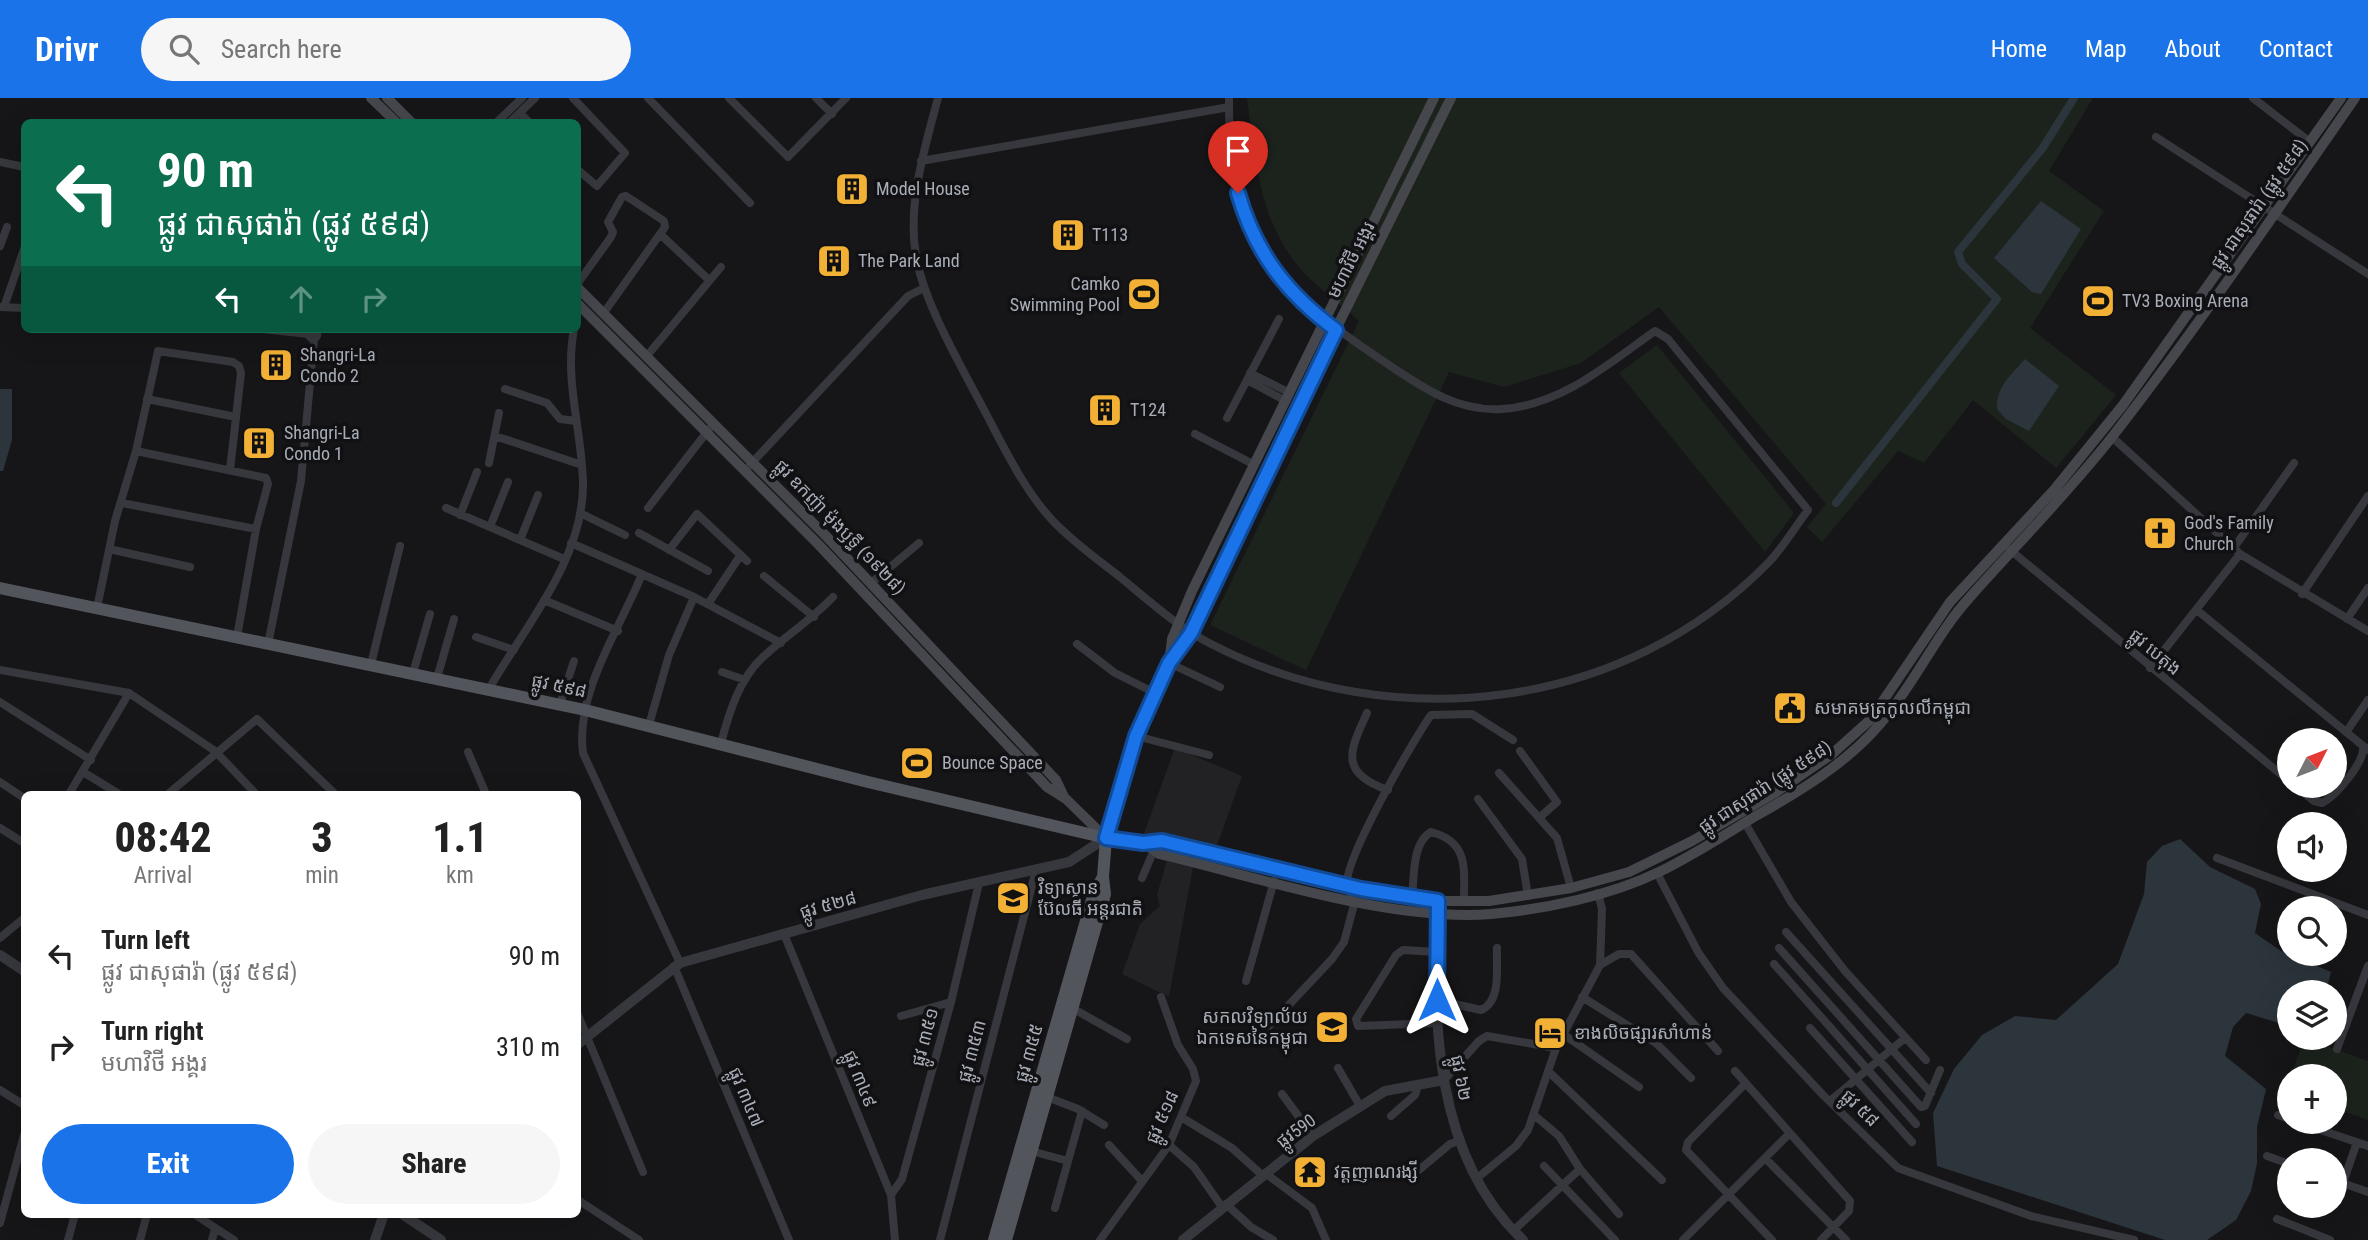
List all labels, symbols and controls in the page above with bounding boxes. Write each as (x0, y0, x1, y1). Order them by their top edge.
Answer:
search box (141, 18, 631, 81)
text: Drivr (35, 30, 99, 69)
icon: search (165, 30, 203, 68)
text: Search here (221, 34, 342, 64)
text: Home (1991, 35, 2047, 63)
text: Map (2085, 35, 2127, 63)
text: About (2165, 35, 2221, 63)
text: Contact (2259, 35, 2333, 63)
pin (1208, 121, 1268, 193)
icon: arrive (1219, 132, 1257, 170)
street label: ផ្លូវ ជាសុផារ៉ា (ផ្លូវ ៥៩៨) (2206, 135, 2316, 276)
text: 90 m (157, 142, 254, 199)
icon: left (42, 147, 133, 238)
building icon: Model House (833, 170, 871, 208)
place label: Model House (876, 178, 970, 199)
text: ផ្លូវ ជាសុផារ៉ា (ផ្លូវ ៥៩៨) (157, 205, 430, 243)
building icon: T113 (1049, 216, 1087, 254)
street label: មហាវិថី អង្គរ (1322, 218, 1380, 302)
place label: T113 (1092, 224, 1128, 245)
building icon: The Park Land (815, 242, 853, 280)
place label: The Park Land (858, 250, 960, 271)
place label: Camko Swimming Pool (1010, 273, 1120, 315)
sports icon: Camko Swimming Pool (1125, 275, 1163, 313)
icon: left (209, 280, 247, 318)
icon: ahead (282, 280, 320, 318)
icon: right (355, 280, 393, 318)
sports icon: TV3 Boxing Arena (2079, 282, 2117, 320)
place label: TV3 Boxing Arena (2122, 290, 2249, 311)
place label: Shangri-La Condo 2 (300, 344, 376, 386)
building icon: Shangri-La Condo 2 (257, 346, 295, 384)
building icon: T124 (1086, 391, 1124, 429)
place label: T124 (1130, 399, 1166, 420)
place label: Shangri-La Condo 1 (284, 422, 360, 464)
building icon: Shangri-La Condo 1 (240, 424, 278, 462)
street label: ផ្លូវ ឧកញ៉ា ម៉ុងឫទ្ធី (១៩២៨) (766, 455, 910, 603)
place label: God's Family Church (2184, 512, 2274, 554)
church icon: God's Family Church (2141, 514, 2179, 552)
street label: ផ្លូវ បេតុង (2121, 624, 2185, 684)
street label: ផ្លូវ ៥៩៨ (528, 669, 589, 708)
public building icon: សមាគមត្រកូលលីកម្ពុជា (1771, 689, 1809, 727)
place label: សមាគមត្រកូលលីកម្ពុជា (1814, 697, 1971, 725)
north arrow (2277, 728, 2347, 798)
map controls (2277, 728, 2347, 1218)
street label: ផ្លូវ ជាសុផារ៉ា (ផ្លូវ ៥៩៨) (1695, 736, 1838, 843)
sports icon: Bounce Space (898, 744, 936, 782)
place label: Bounce Space (942, 752, 1043, 773)
button: sound (2277, 812, 2347, 882)
text: 08:42 (114, 813, 212, 862)
text: 3 (311, 813, 333, 862)
text: 1.1 (432, 813, 488, 862)
text: Arrival (134, 862, 192, 889)
text: min (305, 862, 339, 889)
text: km (446, 862, 474, 889)
place label: វិទ្យាស្ថាន ប៊ែលធី អន្ដរជាតិ (1037, 877, 1143, 920)
school or university icon: វិទ្យាស្ថាន ប៊ែលធី អន្ដរជាតិ (994, 879, 1032, 917)
street label: ផ្លូវ ៥២៨ (797, 886, 860, 929)
button: search (2277, 896, 2347, 966)
text: Turn left (101, 925, 190, 955)
icon: left (42, 937, 80, 975)
text: 90 m (509, 941, 560, 971)
text: ផ្លូវ ជាសុផារ៉ា (ផ្លូវ ៥៩៨) (101, 959, 297, 986)
position arrow (1400, 963, 1474, 1037)
button: layers (2277, 980, 2347, 1050)
street label: ផ្លូវ ៣៥១ (907, 1005, 949, 1070)
place label: សកលវិទ្យាល័យ ឯកទេសនៃកម្ពុជា (1196, 1006, 1308, 1055)
school or university icon: សកលវិទ្យាល័យ ឯកទេសនៃកម្ពុជា (1313, 1008, 1351, 1046)
hotel icon: ខាងលិចផ្សារសាំហាន់ (1531, 1014, 1569, 1052)
text: Turn right (101, 1016, 203, 1046)
street label: ផ្លូវ ៣៥៣ (953, 1017, 996, 1086)
street label: ផ្លូវ ៣៥៥ (1010, 1021, 1053, 1086)
place label: ខាងលិចផ្សារសាំហាន់ (1574, 1022, 1712, 1044)
icon: right (42, 1028, 80, 1066)
text: 310 m (496, 1032, 560, 1062)
street label: ផ្លូវ ៣៤៩ (834, 1047, 881, 1113)
text: មហាវិថី អង្គរ (101, 1050, 207, 1077)
street label: ផ្លូវ ៦២ (1441, 1053, 1476, 1104)
street label: ផ្លូវ ៣៤៧ (719, 1064, 768, 1132)
button: + (2277, 1064, 2347, 1134)
street label: ផ្លូវ ៥៨ (1833, 1085, 1884, 1135)
street label: ផ្លូវ ៥១៨ (1141, 1087, 1188, 1149)
street label: ផ្លូវ590 (1272, 1109, 1323, 1157)
button: Exit (42, 1124, 294, 1204)
button: Share (308, 1124, 560, 1204)
button: − (2277, 1148, 2347, 1218)
temple icon: វត្តញាណរង្សី (1291, 1153, 1329, 1191)
place label: វត្តញាណរង្សី (1334, 1160, 1418, 1183)

